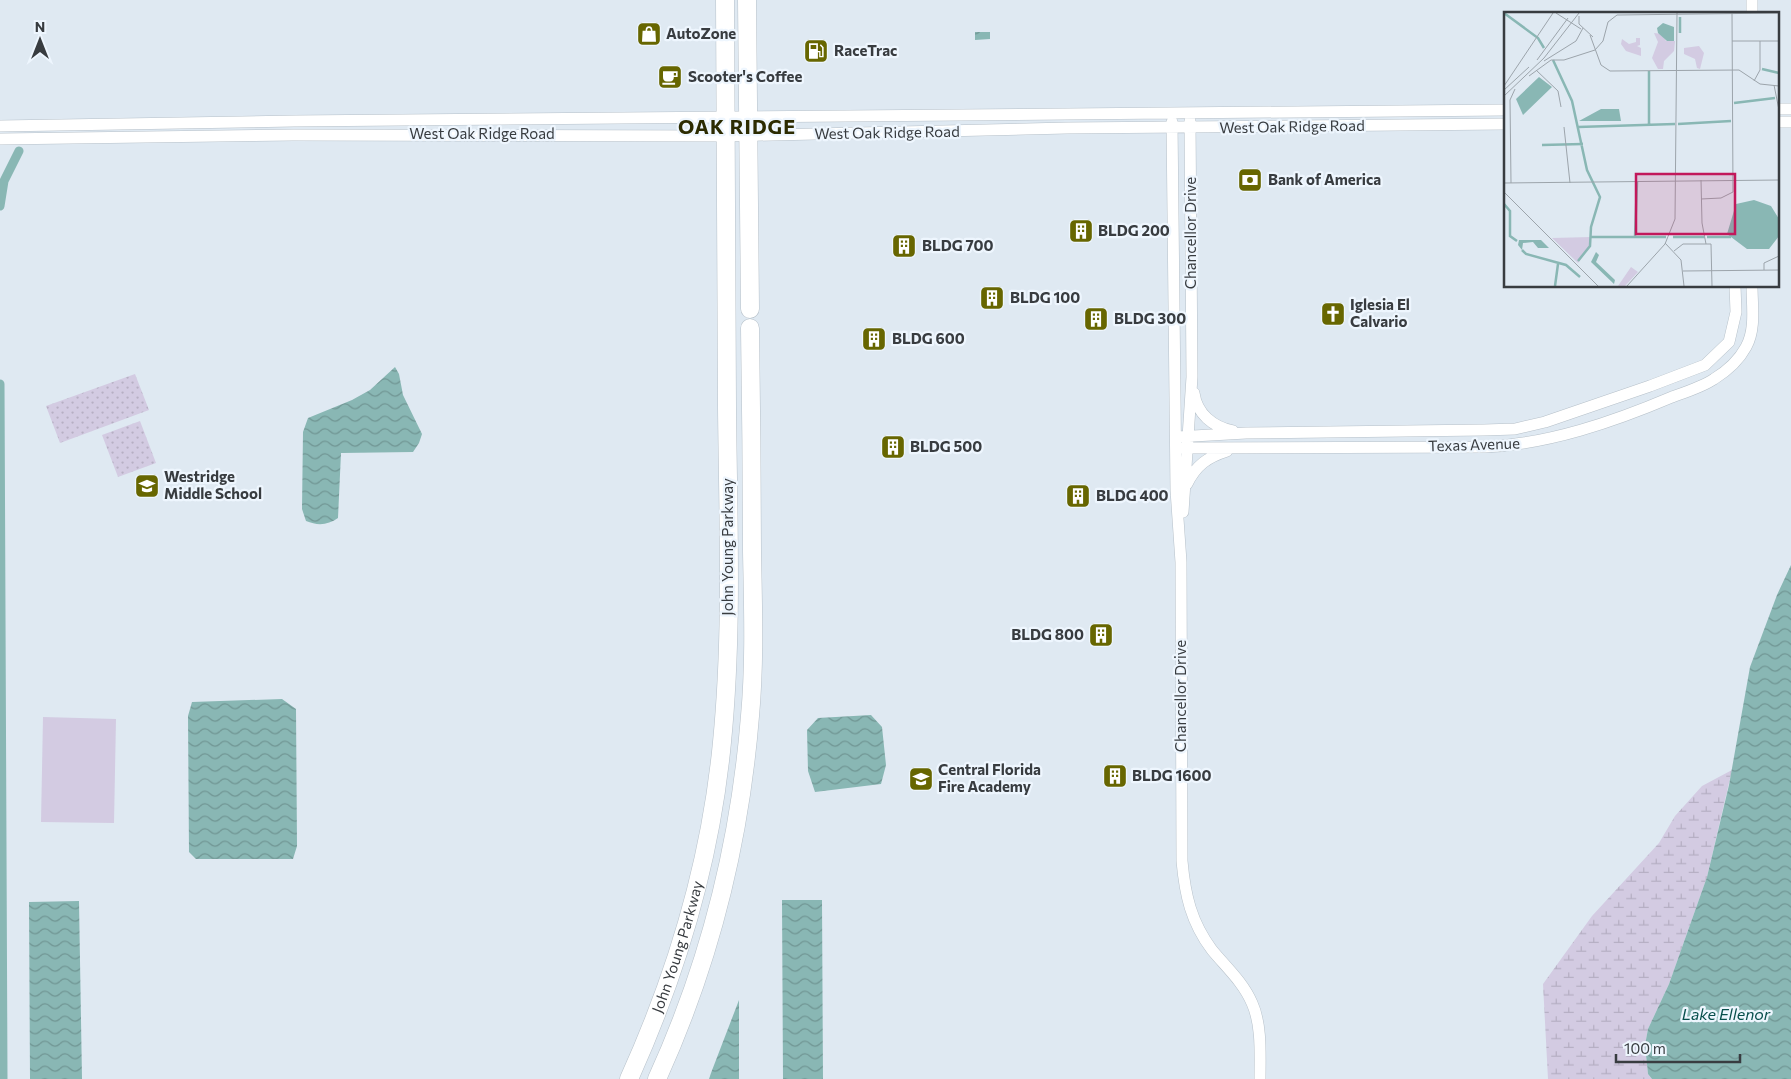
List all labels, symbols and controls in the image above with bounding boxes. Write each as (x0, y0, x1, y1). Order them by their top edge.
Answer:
inset map (1504, 12, 1778, 288)
north arrow (15, 15, 65, 65)
text: N (35, 18, 45, 35)
shop icon: AutoZone (636, 21, 662, 47)
place label: AutoZone (666, 24, 736, 42)
fuel station icon: RaceTrac (803, 38, 829, 64)
place label: RaceTrac (834, 41, 897, 59)
cafe icon: Scooter's Coffee (657, 64, 683, 90)
place label: Scooter's Coffee (688, 67, 802, 85)
district label: OAK RIDGE (678, 114, 796, 138)
street label: West Oak Ridge Road (1219, 116, 1365, 136)
street label: West Oak Ridge Road (814, 122, 960, 142)
street label: West Oak Ridge Road (409, 124, 555, 142)
bank icon: Bank of America (1237, 167, 1263, 193)
place label: Bank of America (1268, 170, 1381, 188)
street label: Chancellor Drive (1181, 177, 1199, 289)
building icon: BLDG 200 (1068, 218, 1094, 244)
place label: BLDG 200 (1098, 221, 1170, 239)
building icon: BLDG 700 (891, 233, 917, 259)
place label: BLDG 700 (922, 236, 994, 254)
building icon: BLDG 100 (979, 285, 1005, 311)
place label: BLDG 100 (1010, 288, 1080, 306)
place label: Iglesia El Calvario (1350, 295, 1410, 330)
church icon: Iglesia El Calvario (1320, 301, 1346, 327)
building icon: BLDG 300 (1083, 306, 1109, 332)
place label: BLDG 300 (1114, 309, 1186, 327)
building icon: BLDG 600 (861, 326, 887, 352)
place label: BLDG 600 (892, 329, 965, 347)
street label: Texas Avenue (1428, 433, 1520, 455)
building icon: BLDG 500 (880, 434, 906, 460)
place label: BLDG 500 (910, 437, 982, 455)
place label: Westridge Middle School (164, 467, 262, 502)
school or university icon: Westridge Middle School (134, 473, 160, 499)
street label: John Young Parkway (718, 478, 736, 616)
building icon: BLDG 400 (1065, 483, 1091, 509)
place label: BLDG 400 (1096, 486, 1169, 504)
building icon: BLDG 800 (1088, 622, 1114, 648)
place label: BLDG 800 (1011, 625, 1084, 643)
street label: Chancellor Drive (1171, 640, 1189, 752)
place label: Central Florida Fire Academy (938, 760, 1041, 795)
building icon: BLDG 1600 (1102, 763, 1128, 789)
school or university icon: Central Florida Fire Academy (908, 766, 934, 792)
place label: BLDG 1600 (1132, 766, 1211, 784)
street label: John Young Parkway (647, 879, 706, 1015)
water label: Lake Ellenor (1682, 1004, 1771, 1023)
scale bar (1616, 1032, 1740, 1064)
text: 100 m (1624, 1039, 1666, 1057)

